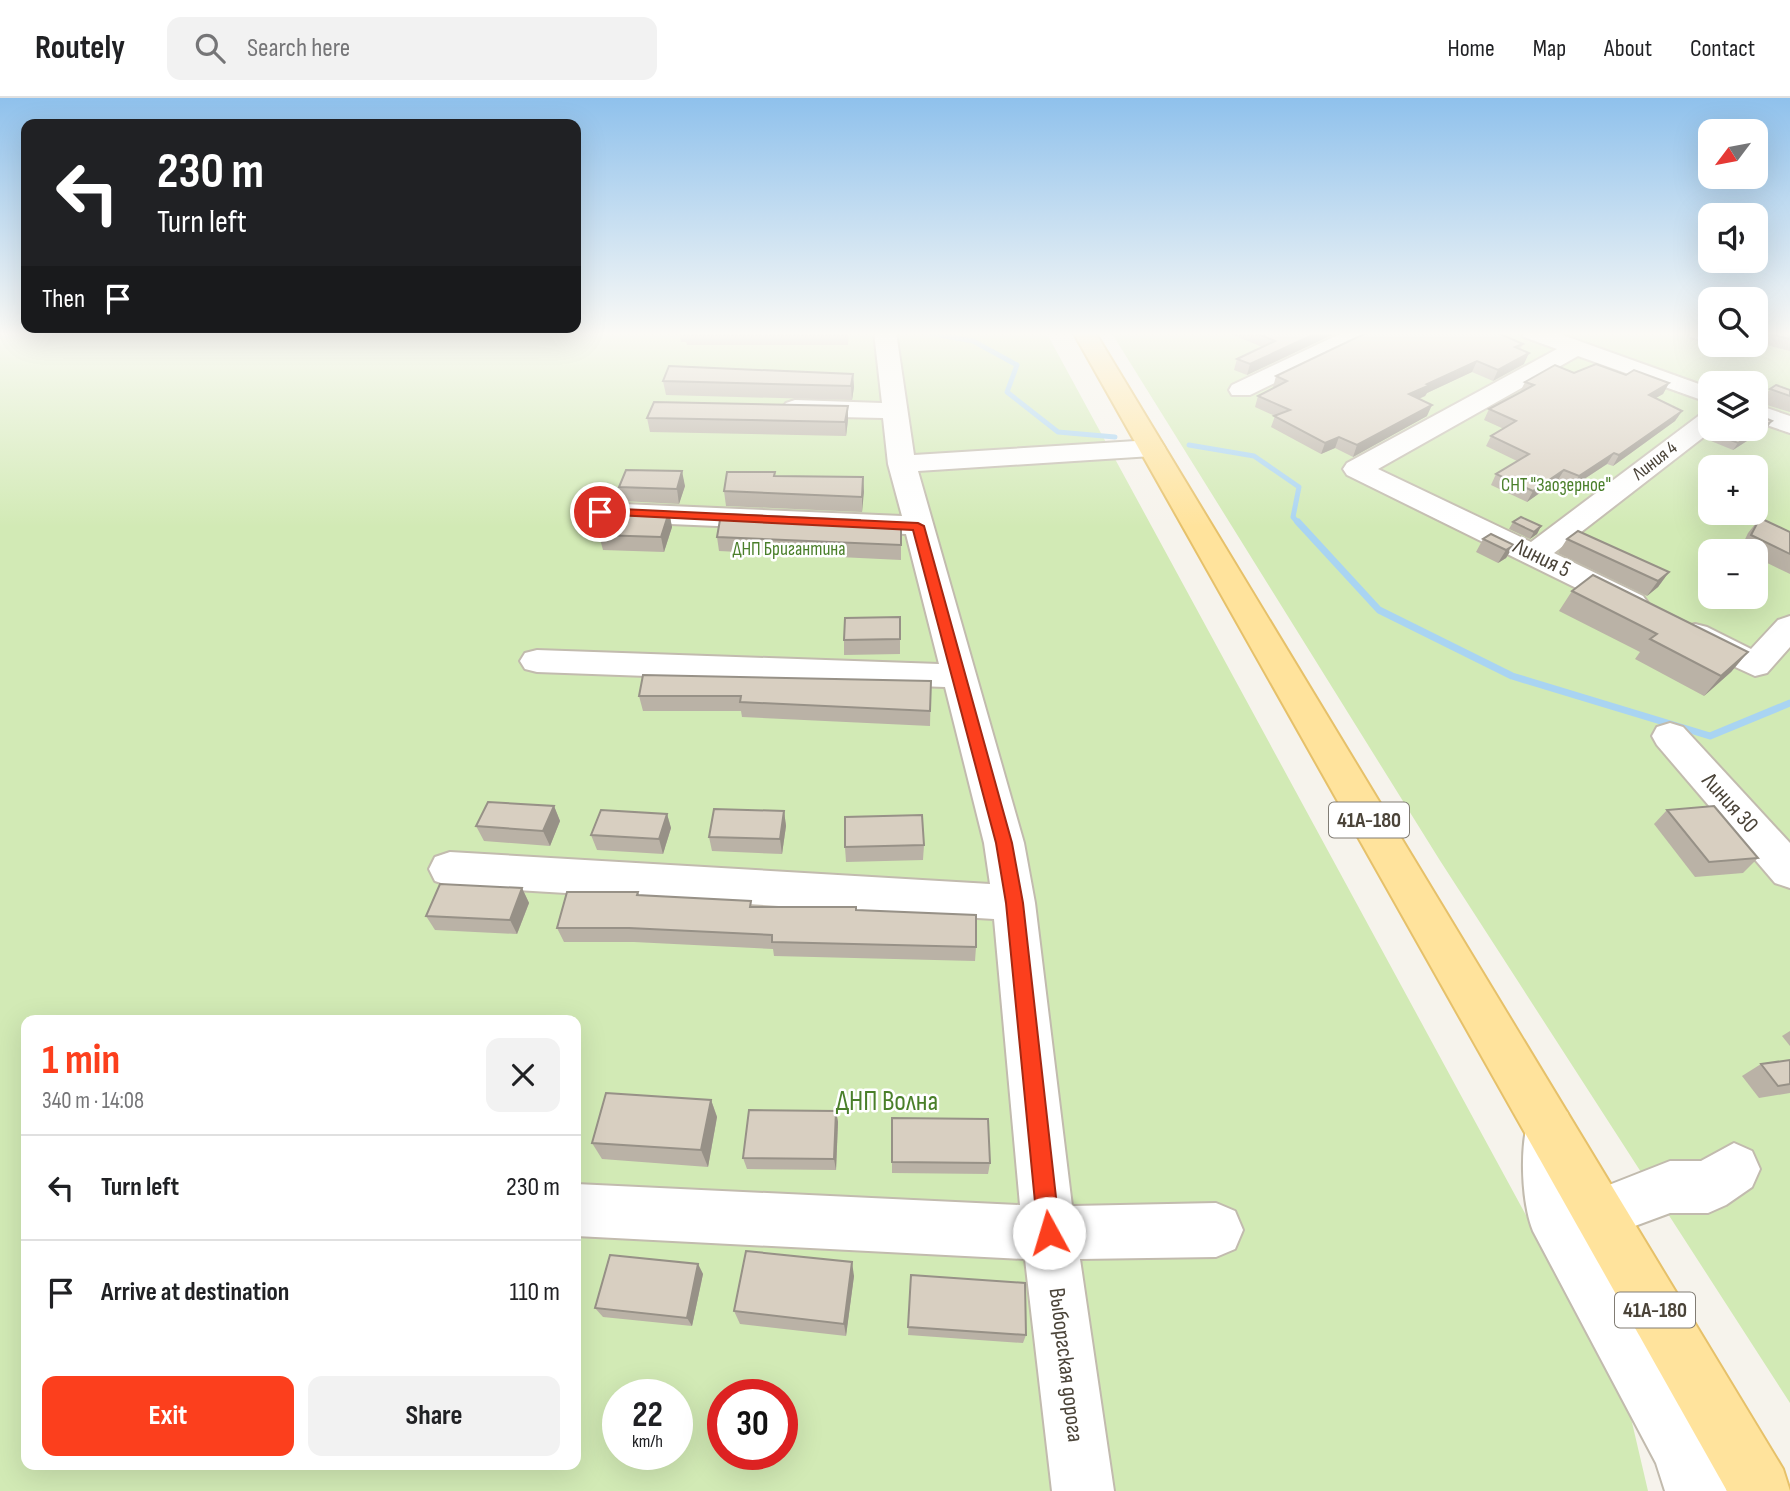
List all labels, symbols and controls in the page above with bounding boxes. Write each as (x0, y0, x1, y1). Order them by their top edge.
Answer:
search box (167, 17, 657, 80)
text: Routely (35, 28, 125, 68)
icon: search (191, 29, 229, 67)
text: Search here (247, 33, 350, 64)
text: Home (1447, 34, 1495, 63)
text: Map (1533, 34, 1566, 63)
text: About (1604, 34, 1652, 63)
text: Contact (1690, 34, 1755, 63)
north arrow (1698, 119, 1768, 189)
map controls (1698, 119, 1768, 609)
text: 230 m (157, 143, 264, 202)
icon: left (42, 147, 133, 238)
text: Turn left (157, 203, 247, 242)
button: sound (1698, 203, 1768, 273)
icon: arrive (99, 280, 137, 318)
text: Then (42, 284, 85, 315)
button: search (1698, 287, 1768, 357)
button: layers (1698, 371, 1768, 441)
street label: Линия 4 (1627, 436, 1682, 486)
button: + (1698, 455, 1768, 525)
park label: СНТ "Заозерное" (1501, 474, 1611, 497)
pin (570, 482, 630, 542)
icon: arrive (581, 493, 619, 531)
street label: Линия 5 (1508, 532, 1575, 584)
park label: ДНП Бригантина (732, 538, 846, 561)
button: − (1698, 539, 1768, 609)
street label: Линия 30 (1695, 766, 1764, 839)
road number: 41А-180 (1329, 802, 1409, 838)
text: 1 min (42, 1035, 120, 1086)
button: close (486, 1038, 560, 1112)
park label: ДНП Волна (836, 1085, 938, 1118)
text: 340 m · 14:08 (42, 1087, 144, 1115)
icon: left (42, 1169, 80, 1207)
text: Turn left (101, 1172, 179, 1203)
text: 230 m (506, 1172, 560, 1203)
position arrow (1012, 1196, 1086, 1270)
icon: arrive (42, 1274, 80, 1312)
text: Arrive at destination (101, 1277, 289, 1308)
text: 110 m (509, 1277, 560, 1308)
street label: Выборгская дорога (1043, 1286, 1089, 1444)
road number: 41А-180 (1615, 1292, 1695, 1328)
button: Exit (42, 1376, 294, 1456)
button: Share (308, 1376, 560, 1456)
speed limit sign: 30 (707, 1379, 798, 1470)
text: 22 (632, 1394, 663, 1437)
text: km/h (632, 1431, 663, 1452)

